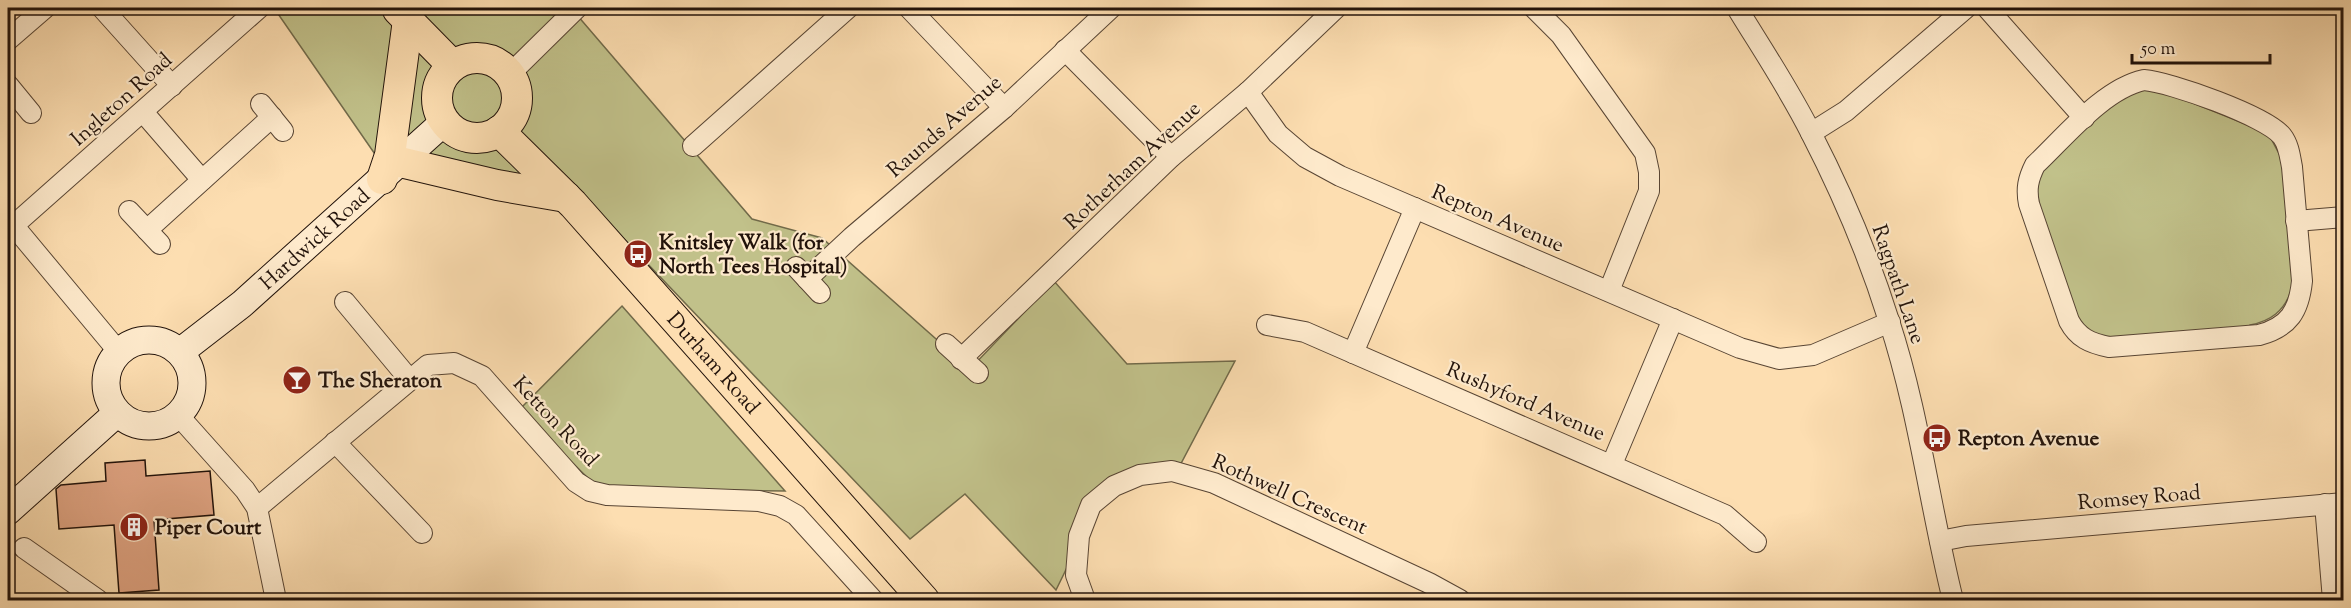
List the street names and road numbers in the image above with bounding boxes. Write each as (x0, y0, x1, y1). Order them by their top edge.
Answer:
street label: Ingleton Road (65, 47, 180, 154)
street label: Raunds Avenue (881, 69, 1009, 186)
street label: Rotherham Avenue (1059, 95, 1208, 238)
street label: Repton Avenue (1426, 178, 1568, 261)
street label: Hardwick Road (254, 182, 378, 298)
street label: Ragpath Lane (1863, 221, 1932, 348)
street label: Durham Road (659, 306, 766, 422)
street label: Rushyford Avenue (1441, 356, 1609, 450)
street label: Ketton Road (505, 370, 604, 474)
street label: Rothwell Crescent (1207, 448, 1372, 544)
street label: Romsey Road (2077, 479, 2202, 519)

